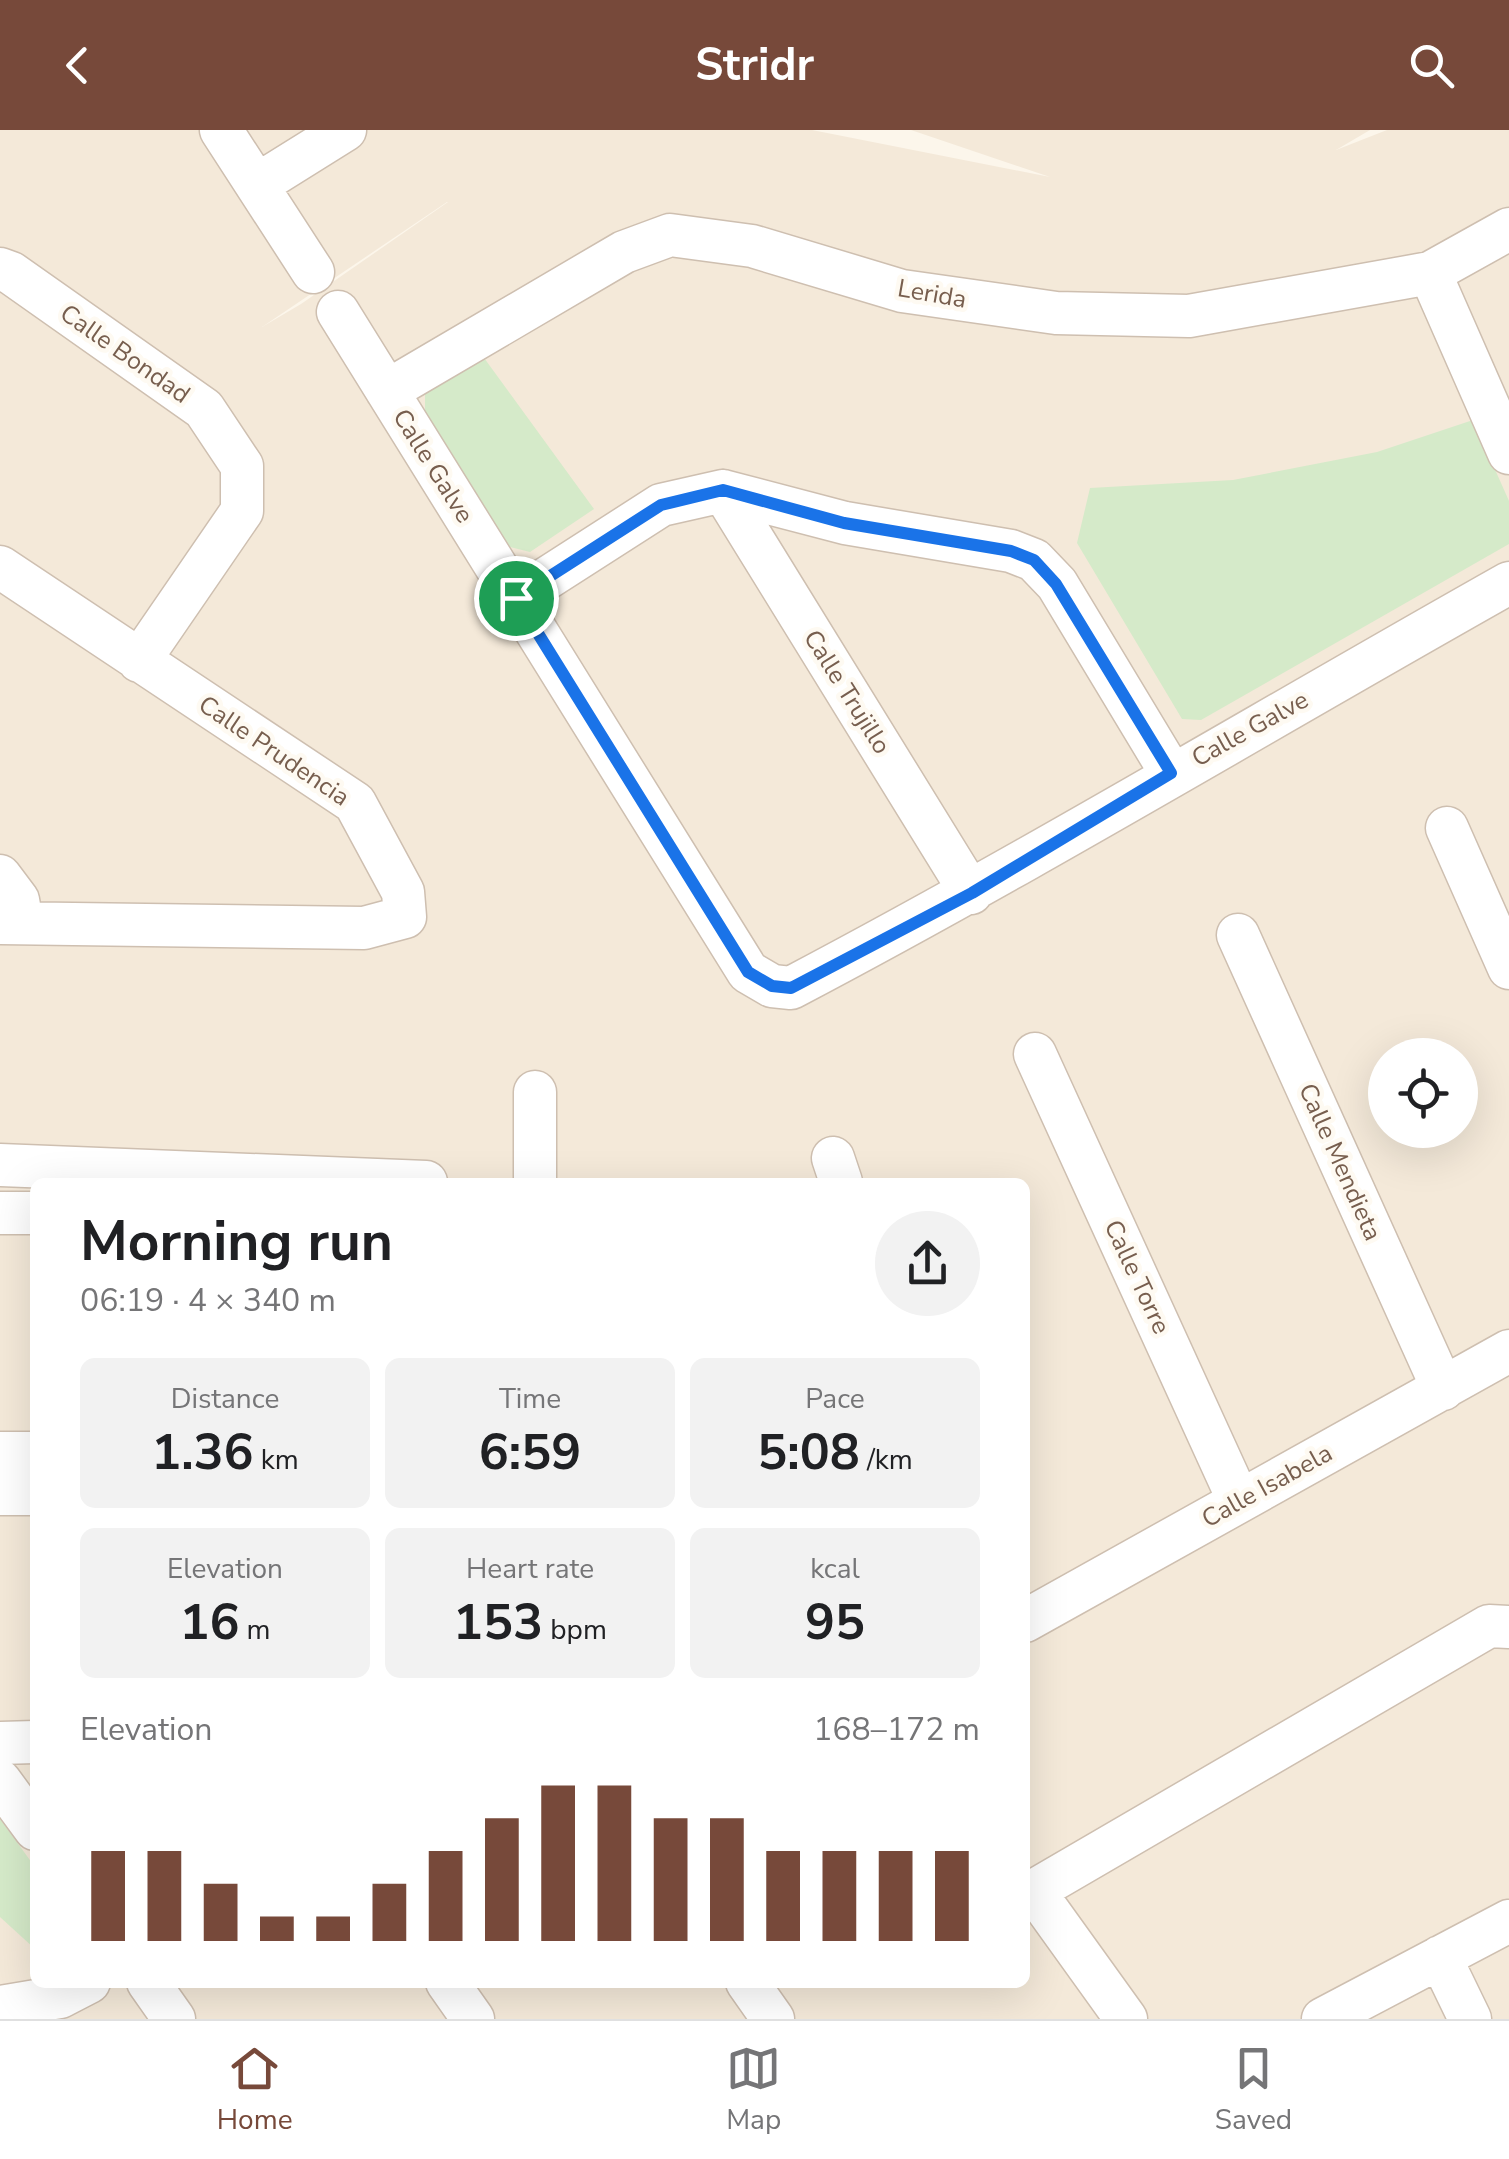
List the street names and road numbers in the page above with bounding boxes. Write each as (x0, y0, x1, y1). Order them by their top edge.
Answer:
street label: Lerida (895, 271, 969, 317)
street label: Calle Bondad (53, 297, 197, 411)
street label: Calle Galve (385, 402, 481, 530)
street label: Calle Trujillo (795, 623, 899, 761)
street label: Calle Galve (1186, 683, 1314, 775)
street label: Calle Prudencia (192, 688, 356, 814)
street label: Calle Mendieta (1290, 1078, 1390, 1246)
street label: Calle Torre (1096, 1214, 1178, 1340)
street label: Calle Isabela (1196, 1436, 1338, 1536)

